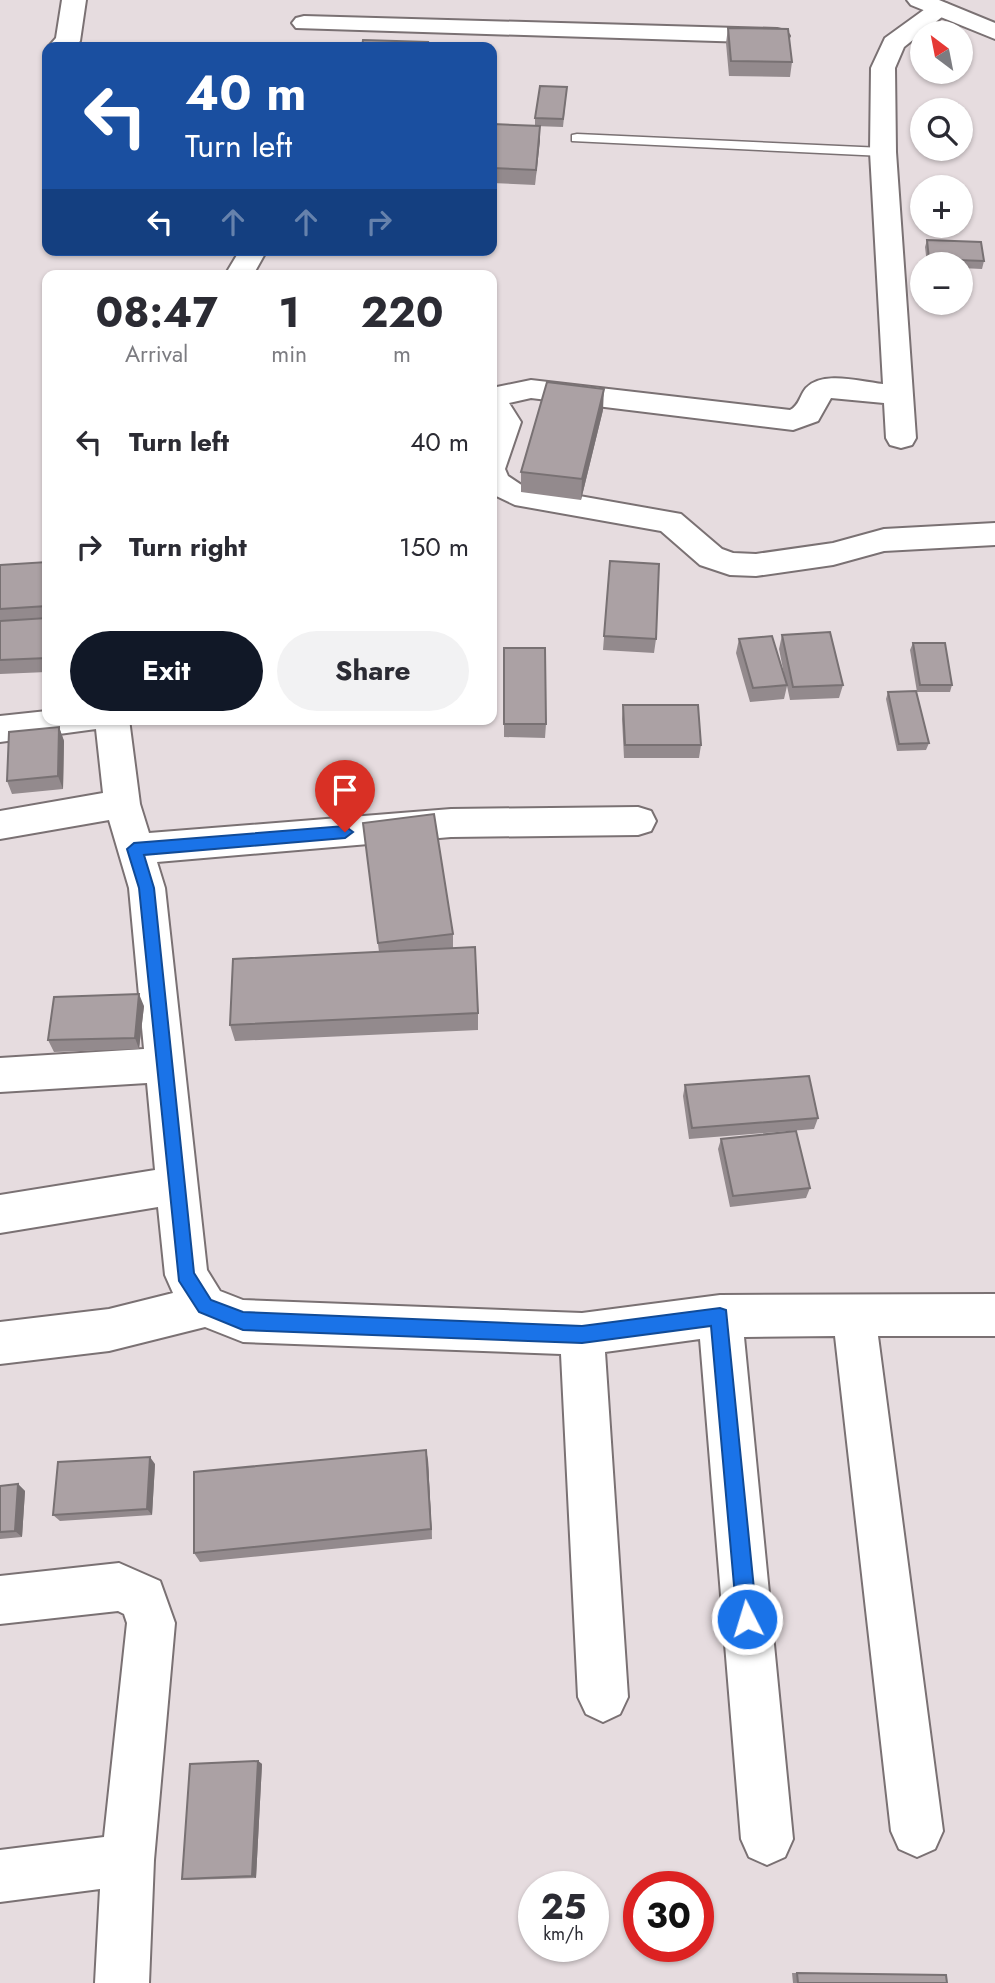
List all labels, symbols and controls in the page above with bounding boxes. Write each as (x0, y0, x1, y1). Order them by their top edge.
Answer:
north arrow (910, 21, 973, 84)
map controls (910, 21, 973, 315)
text: 40 m (185, 58, 307, 128)
icon: left (70, 70, 161, 161)
button: search (910, 98, 973, 161)
text: Turn left (185, 123, 292, 169)
button: + (910, 175, 973, 238)
icon: left (141, 203, 179, 241)
icon: ahead (214, 203, 252, 241)
icon: ahead (287, 203, 325, 241)
icon: right (360, 203, 398, 241)
button: − (910, 252, 973, 315)
text: 08:47 (95, 282, 218, 343)
text: 1 (278, 282, 300, 343)
text: 220 (361, 282, 444, 343)
text: Arrival (125, 337, 188, 371)
text: min (271, 337, 307, 371)
text: m (393, 337, 411, 371)
icon: left (70, 423, 108, 461)
text: Turn left (129, 423, 229, 461)
text: 40 m (410, 423, 469, 461)
icon: right (70, 528, 108, 566)
text: Turn right (129, 528, 247, 566)
text: 150 m (399, 528, 469, 566)
button: Exit (70, 631, 263, 711)
button: Share (277, 631, 469, 711)
pin (315, 760, 375, 832)
icon: arrive (326, 771, 364, 809)
position arrow (710, 1582, 784, 1656)
speed limit sign: 30 (623, 1871, 714, 1962)
text: 25 (541, 1882, 586, 1932)
text: km/h (543, 1921, 584, 1947)

